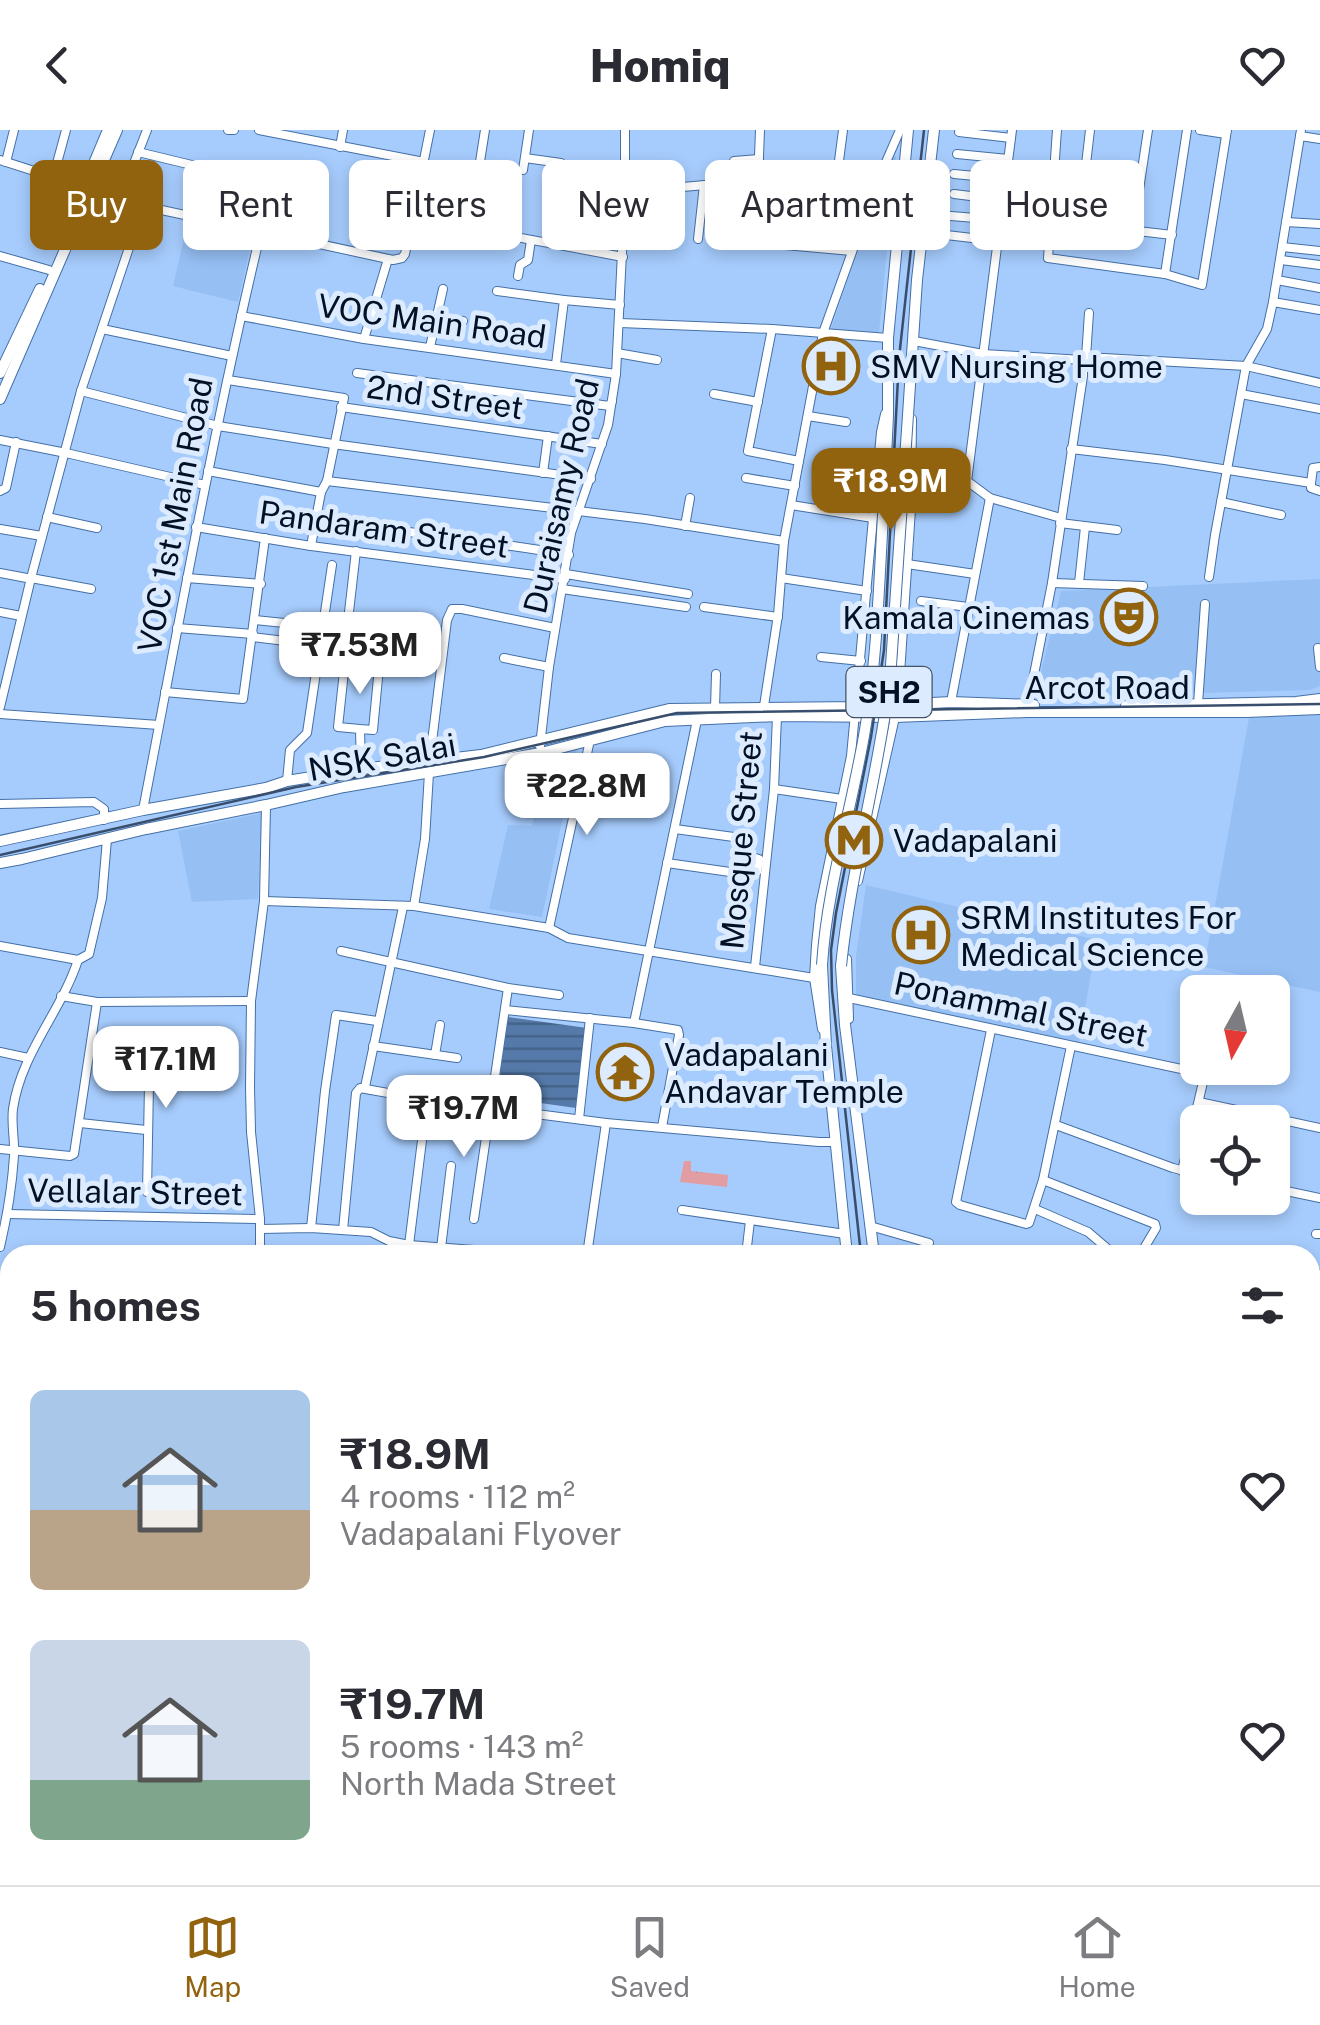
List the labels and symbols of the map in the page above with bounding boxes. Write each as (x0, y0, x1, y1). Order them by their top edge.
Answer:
street label: VOC Main Road (315, 287, 549, 355)
hospital icon: SMV Nursing Home (801, 336, 861, 396)
place label: SMV Nursing Home (870, 348, 1163, 385)
street label: 2nd Street (364, 368, 526, 426)
street label: VOC 1st Main Road (130, 374, 220, 656)
street label: Duraisamy Road (516, 375, 606, 617)
pin: ₹18.9M (810, 448, 972, 533)
street label: Pandaram Street (257, 493, 511, 565)
theatre icon: Kamala Cinemas (1099, 587, 1159, 647)
place label: Kamala Cinemas (842, 599, 1090, 636)
pin: ₹7.53M (279, 612, 441, 697)
road number: SH2 (846, 667, 932, 717)
street label: Arcot Road (1024, 669, 1190, 706)
street label: NSK Salai (305, 726, 459, 788)
street label: Mosque Street (713, 729, 769, 951)
pin: ₹22.8M (506, 753, 668, 838)
metro station icon: Vadapalani (824, 810, 884, 870)
place label: Vadapalani (893, 822, 1058, 859)
place label: SRM Institutes For Medical Science (960, 899, 1237, 973)
hospital icon: SRM Institutes For Medical Science (891, 905, 951, 965)
street label: Ponammal Street (891, 964, 1151, 1054)
north arrow (1180, 975, 1290, 1085)
pin: ₹17.1M (85, 1026, 247, 1111)
place label: Vadapalani Andavar Temple (664, 1036, 904, 1110)
temple icon: Vadapalani Andavar Temple (595, 1042, 655, 1102)
pin: ₹19.7M (383, 1075, 545, 1160)
street label: Vellalar Street (27, 1172, 243, 1212)

